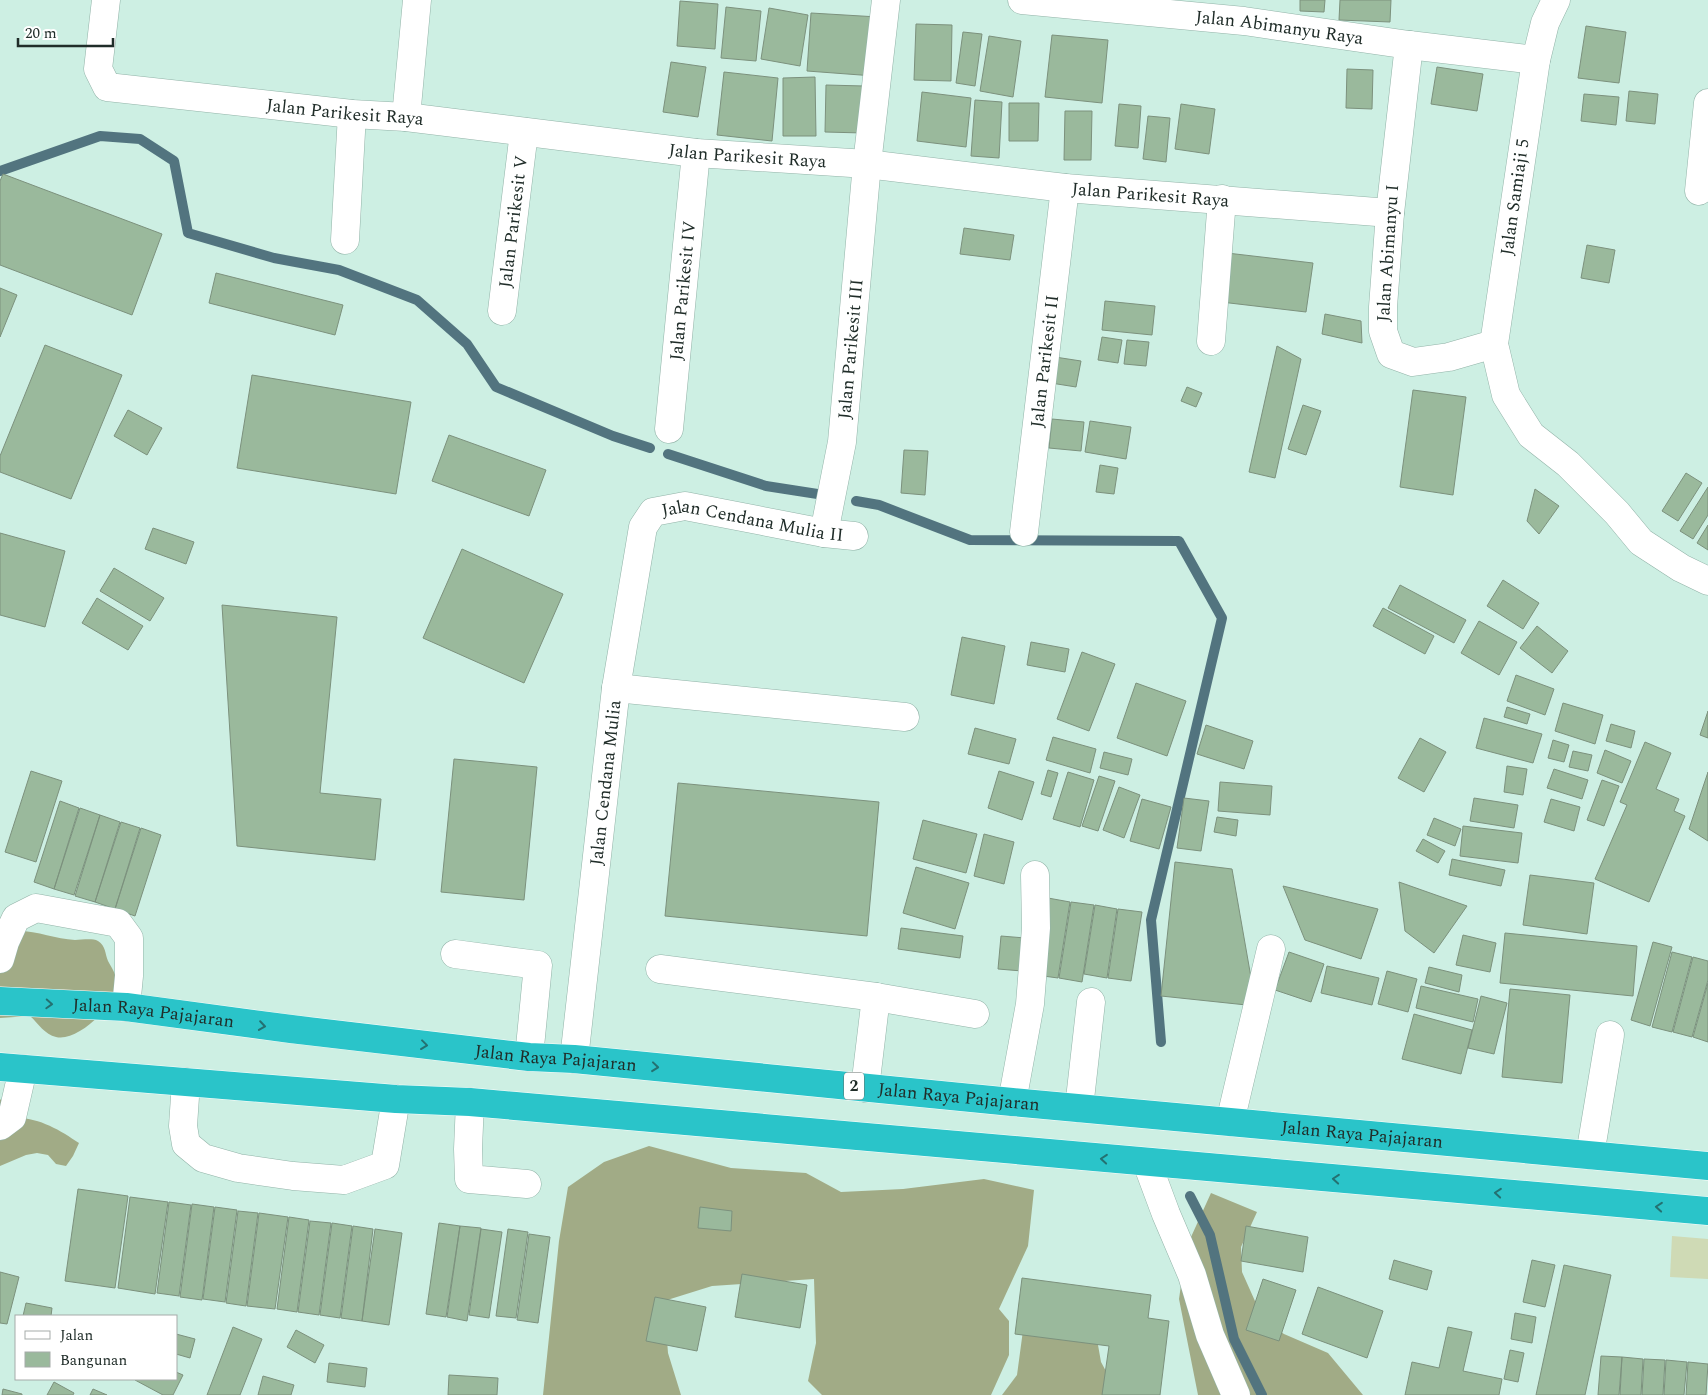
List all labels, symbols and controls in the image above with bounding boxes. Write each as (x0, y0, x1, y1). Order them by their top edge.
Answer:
street label: Jalan Abimanyu Raya (1194, 3, 1365, 52)
scale bar (18, 15, 112, 47)
text: 20 m (25, 22, 57, 45)
street label: Jalan Parikesit Raya (265, 91, 426, 133)
street label: Jalan Parikesit Raya (667, 136, 827, 175)
street label: Jalan Samiaji 5 (1493, 137, 1537, 257)
street label: Jalan Parikesit V (491, 154, 534, 289)
street label: Jalan Parikesit Raya (1071, 175, 1231, 214)
street label: Jalan Abimanyu I (1370, 183, 1406, 323)
street label: Jalan Parikesit IV (662, 220, 703, 362)
street label: Jalan Parikesit III (831, 278, 870, 420)
street label: Jalan Parikesit II (1023, 293, 1066, 429)
street label: Jalan Cendana Mulia II (659, 492, 845, 548)
street label: Jalan Cendana Mulia (583, 698, 628, 867)
street label: Jalan Raya Pajajaran (72, 991, 236, 1035)
one-way arrow (45, 998, 53, 1009)
one-way arrow (258, 1020, 267, 1030)
street label: Jalan Raya Pajajaran (473, 1037, 638, 1079)
one-way arrow (420, 1039, 428, 1050)
one-way arrow (651, 1061, 659, 1072)
road number: 2 (844, 1072, 864, 1100)
street label: Jalan Raya Pajajaran (877, 1075, 1041, 1118)
street label: Jalan Raya Pajajaran (1280, 1113, 1444, 1155)
one-way arrow (1100, 1154, 1108, 1165)
one-way arrow (1331, 1174, 1339, 1185)
one-way arrow (1493, 1188, 1501, 1199)
one-way arrow (1655, 1202, 1663, 1213)
legend (15, 1315, 178, 1380)
text: Jalan (60, 1324, 93, 1347)
text: Bangunan (60, 1349, 127, 1372)

